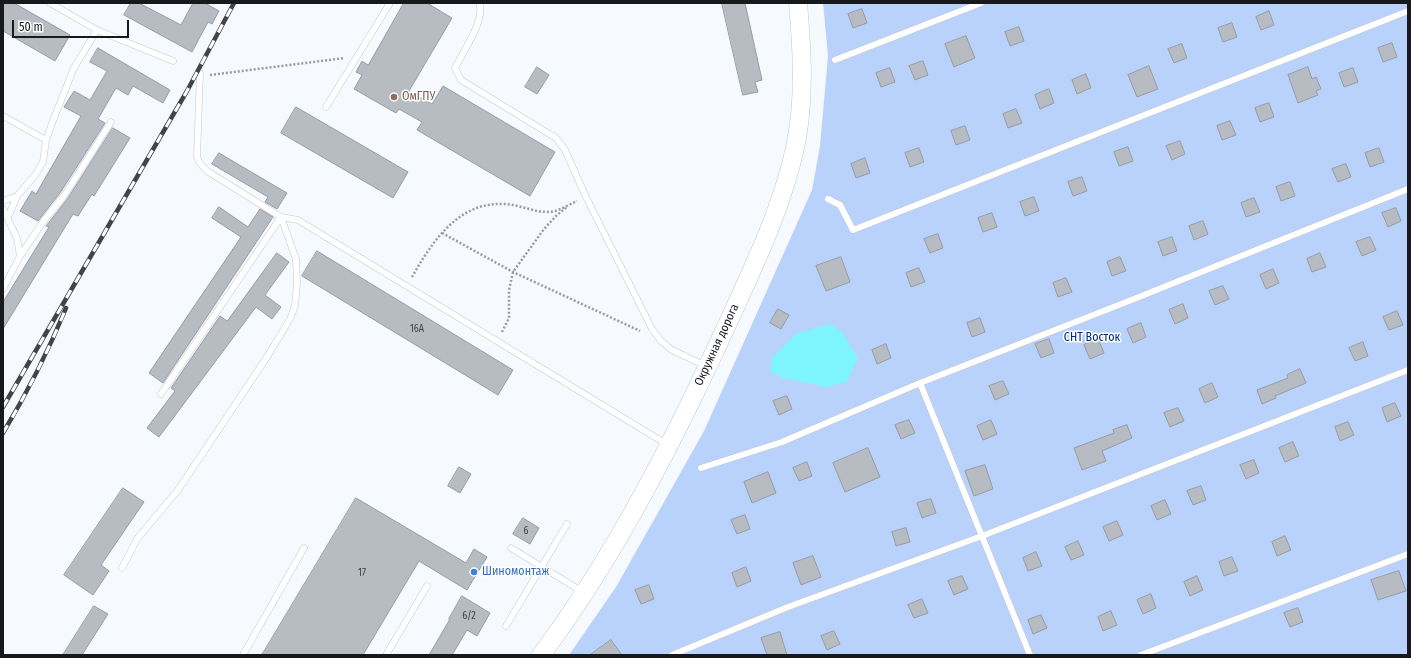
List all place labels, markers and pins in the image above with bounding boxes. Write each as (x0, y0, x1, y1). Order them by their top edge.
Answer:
place label: ОмГПУ (402, 90, 435, 104)
marker: ОмГПУ (389, 92, 399, 102)
place label: Шиномонтаж (482, 565, 549, 579)
marker: Шиномонтаж (469, 567, 479, 577)

